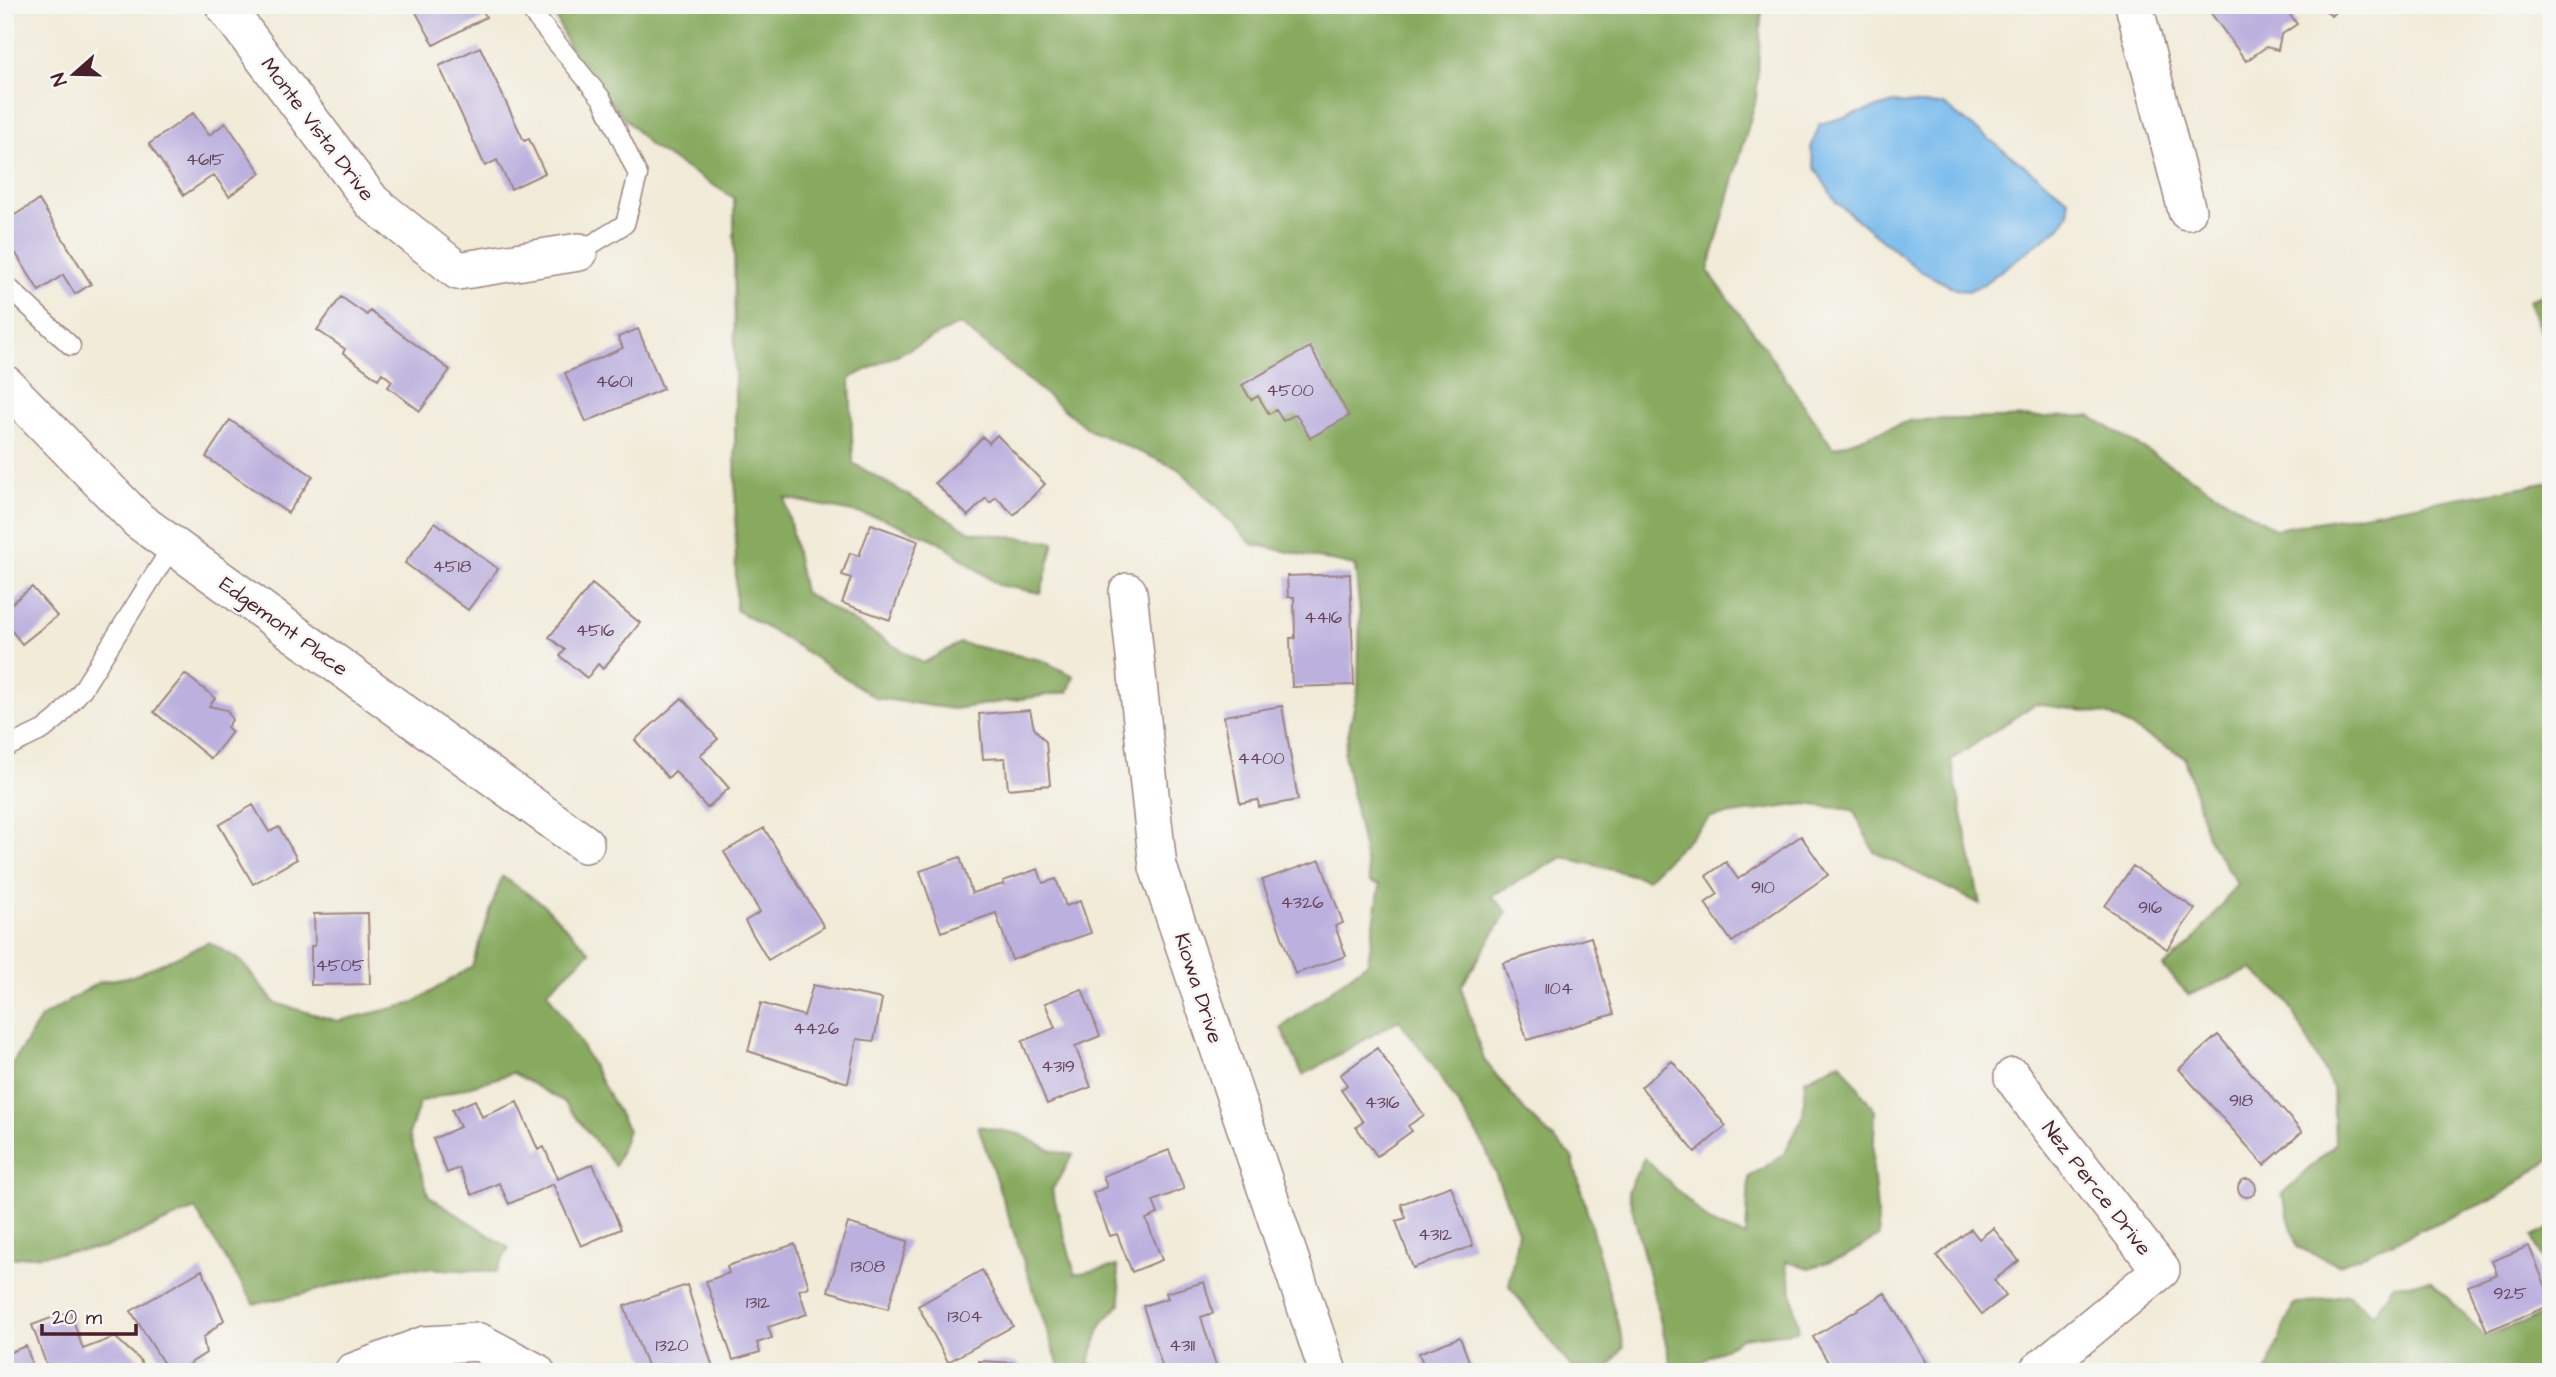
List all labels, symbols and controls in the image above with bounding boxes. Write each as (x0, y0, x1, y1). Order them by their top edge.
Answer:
north arrow (38, 38, 108, 108)
street label: Monte Vista Drive (254, 51, 381, 207)
text: N (45, 69, 74, 90)
house number: 4615 (186, 147, 225, 172)
house number: 4601 (595, 369, 633, 394)
house number: 4500 (1266, 378, 1314, 403)
house number: 4518 (433, 554, 472, 579)
street label: Edgemont Place (212, 570, 354, 685)
house number: 4416 (1304, 605, 1342, 630)
house number: 4516 (576, 618, 614, 643)
house number: 4400 (1237, 746, 1285, 771)
house number: 910 (1751, 875, 1775, 900)
house number: 4326 (1281, 890, 1324, 915)
house number: 916 (2138, 895, 2162, 920)
street label: Kiowa Drive (1167, 929, 1230, 1047)
house number: 4505 (315, 953, 365, 978)
house number: 1104 (1545, 976, 1573, 1001)
house number: 4426 (793, 1016, 839, 1041)
house number: 4319 (1041, 1054, 1075, 1079)
house number: 918 (2229, 1088, 2253, 1113)
house number: 4316 (1365, 1090, 1400, 1115)
street label: Nez Perce Drive (2035, 1115, 2158, 1262)
house number: 4312 (1418, 1222, 1453, 1247)
house number: 1308 (851, 1254, 886, 1279)
house number: 925 (2493, 1281, 2527, 1306)
house number: 1312 (746, 1290, 771, 1315)
scale bar (42, 1293, 136, 1337)
text: 20 m (52, 1303, 103, 1332)
house number: 1304 (947, 1304, 983, 1329)
house number: 1320 (655, 1333, 689, 1358)
house number: 4311 (1169, 1333, 1195, 1358)

